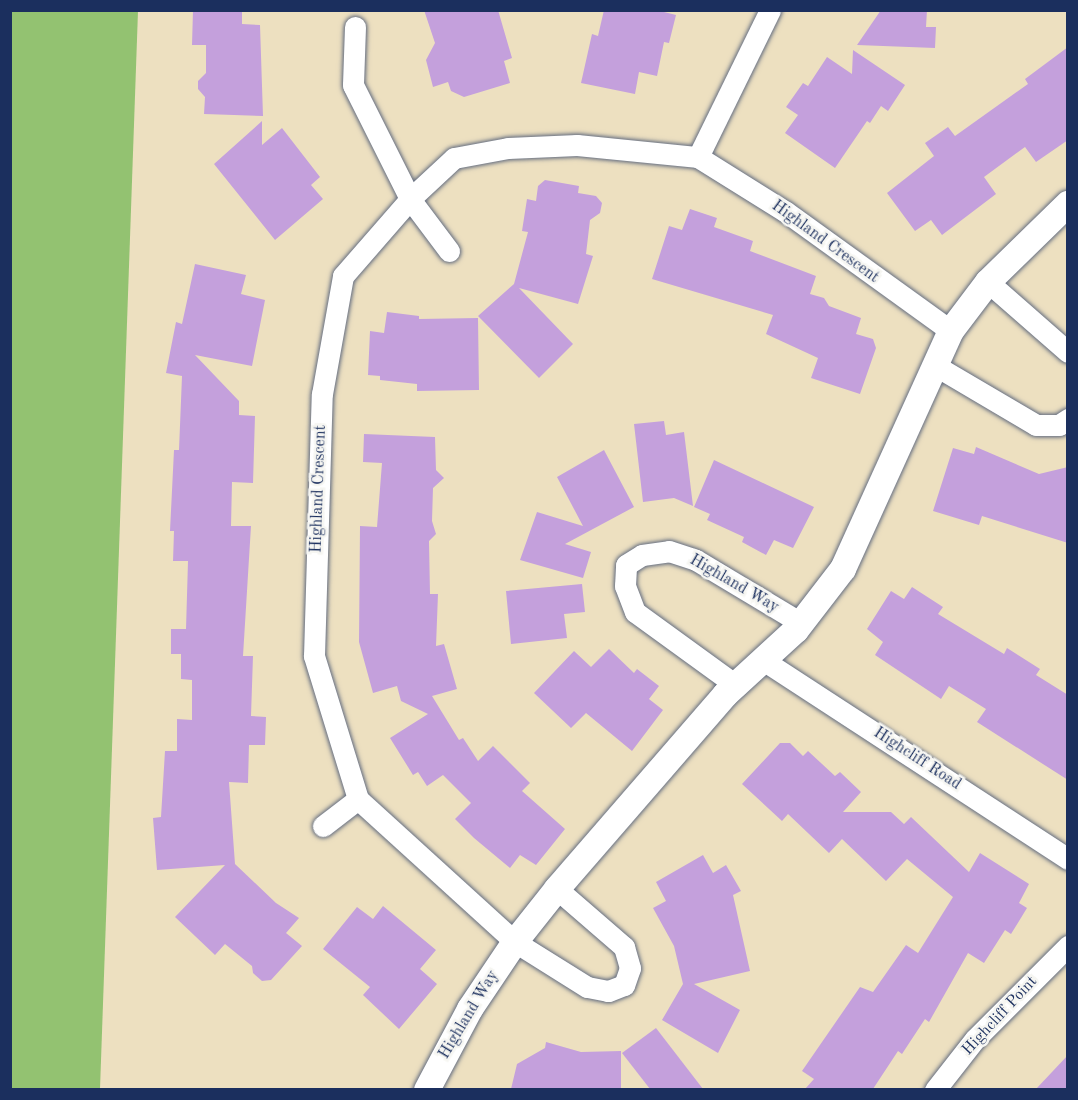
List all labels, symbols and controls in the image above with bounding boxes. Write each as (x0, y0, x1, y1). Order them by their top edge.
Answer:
street label: Highland Crescent (768, 197, 882, 287)
street label: Highland Crescent (307, 425, 331, 553)
street label: Highland Way (686, 551, 782, 617)
street label: Highcliff Road (870, 724, 964, 794)
street label: Highland Way (435, 967, 503, 1063)
street label: Highcliff Point (958, 972, 1042, 1060)

